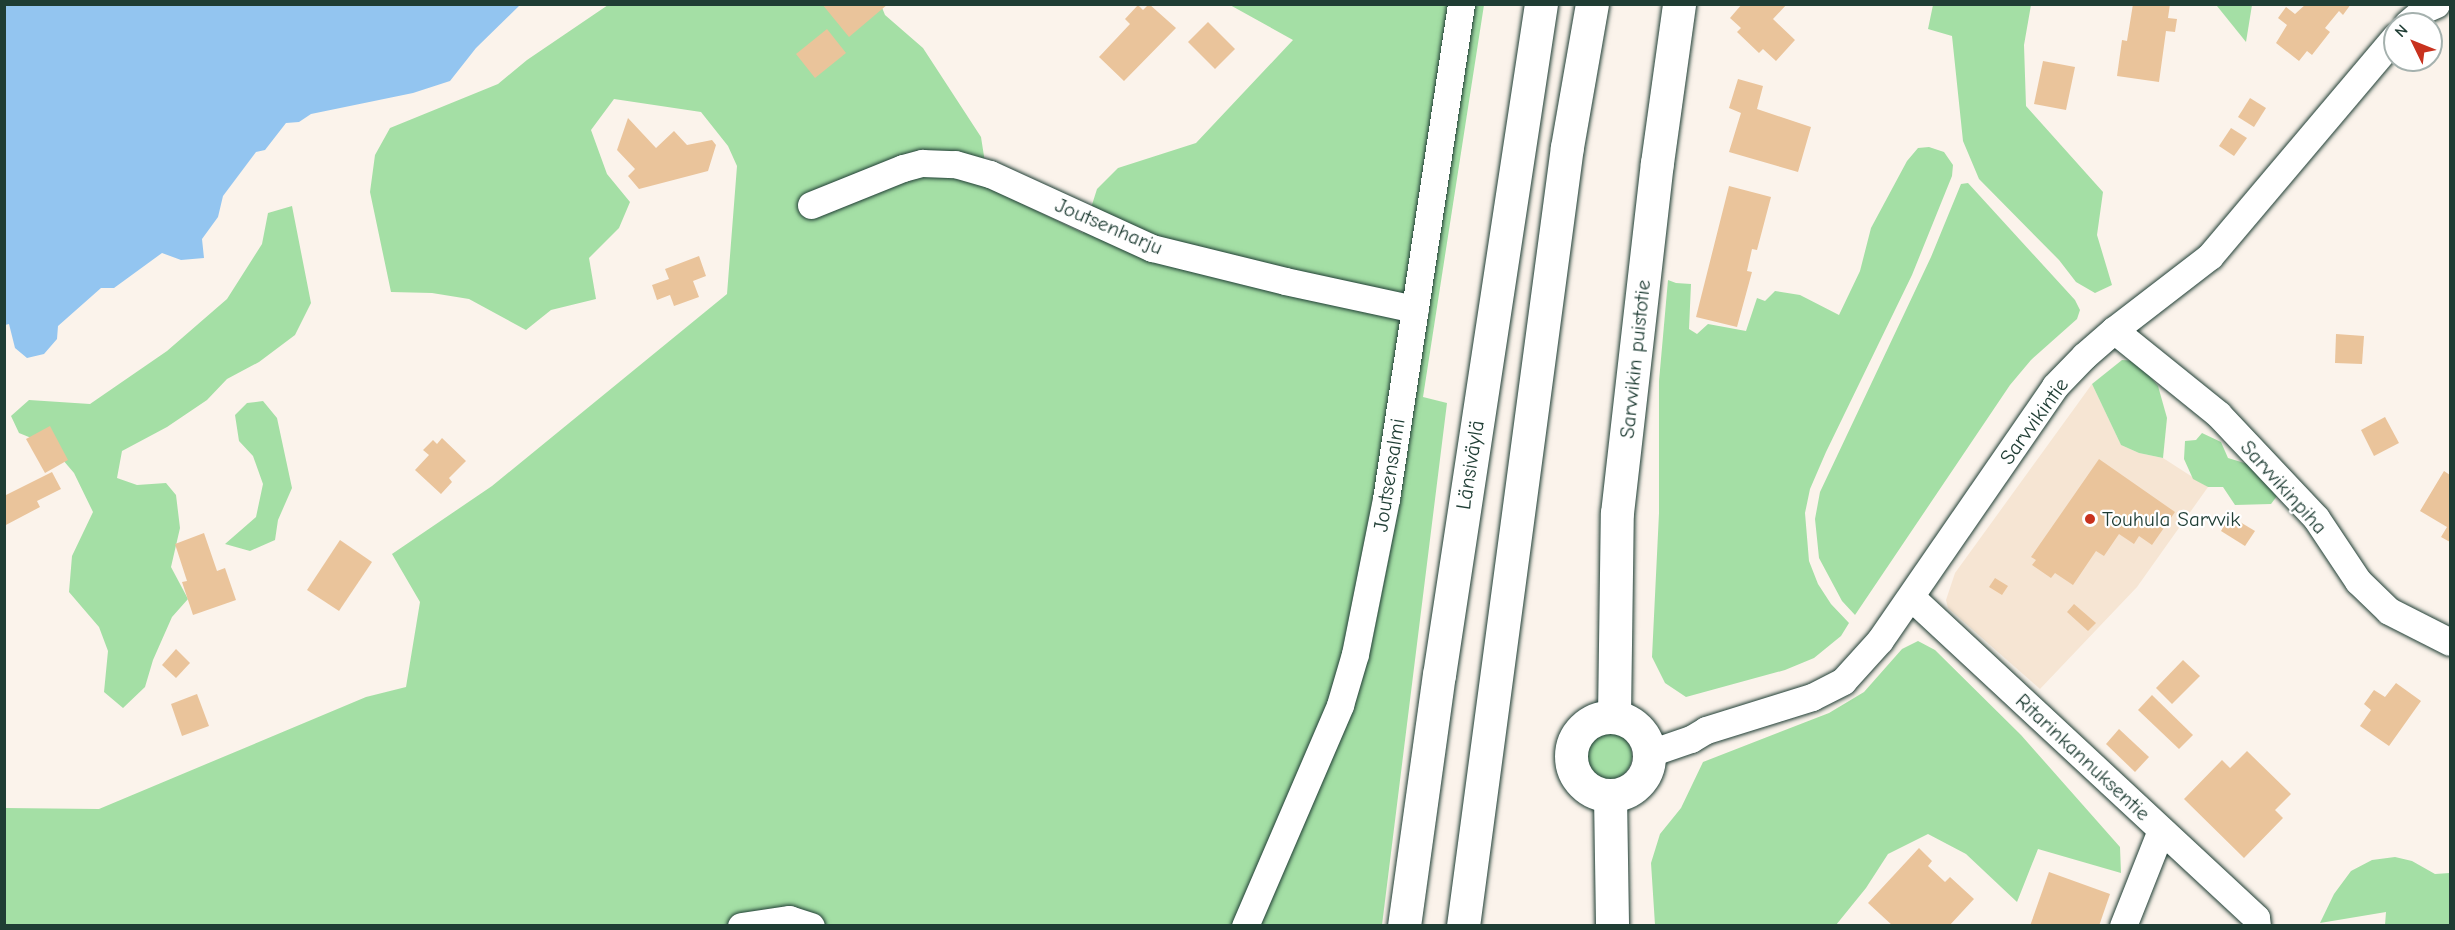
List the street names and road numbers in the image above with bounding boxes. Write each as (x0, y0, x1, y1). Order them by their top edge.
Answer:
street label: Joutsenharju (1051, 192, 1167, 260)
street label: Sarvvikin puistotie (1614, 278, 1656, 440)
street label: Sarvvikintie (1994, 373, 2074, 469)
street label: Joutsensalmi (1368, 416, 1410, 534)
street label: Länsiväylä (1451, 419, 1489, 511)
street label: Sarvvikinpiha (2235, 435, 2333, 539)
street label: Ritarinkannuksentie (2010, 688, 2156, 826)

